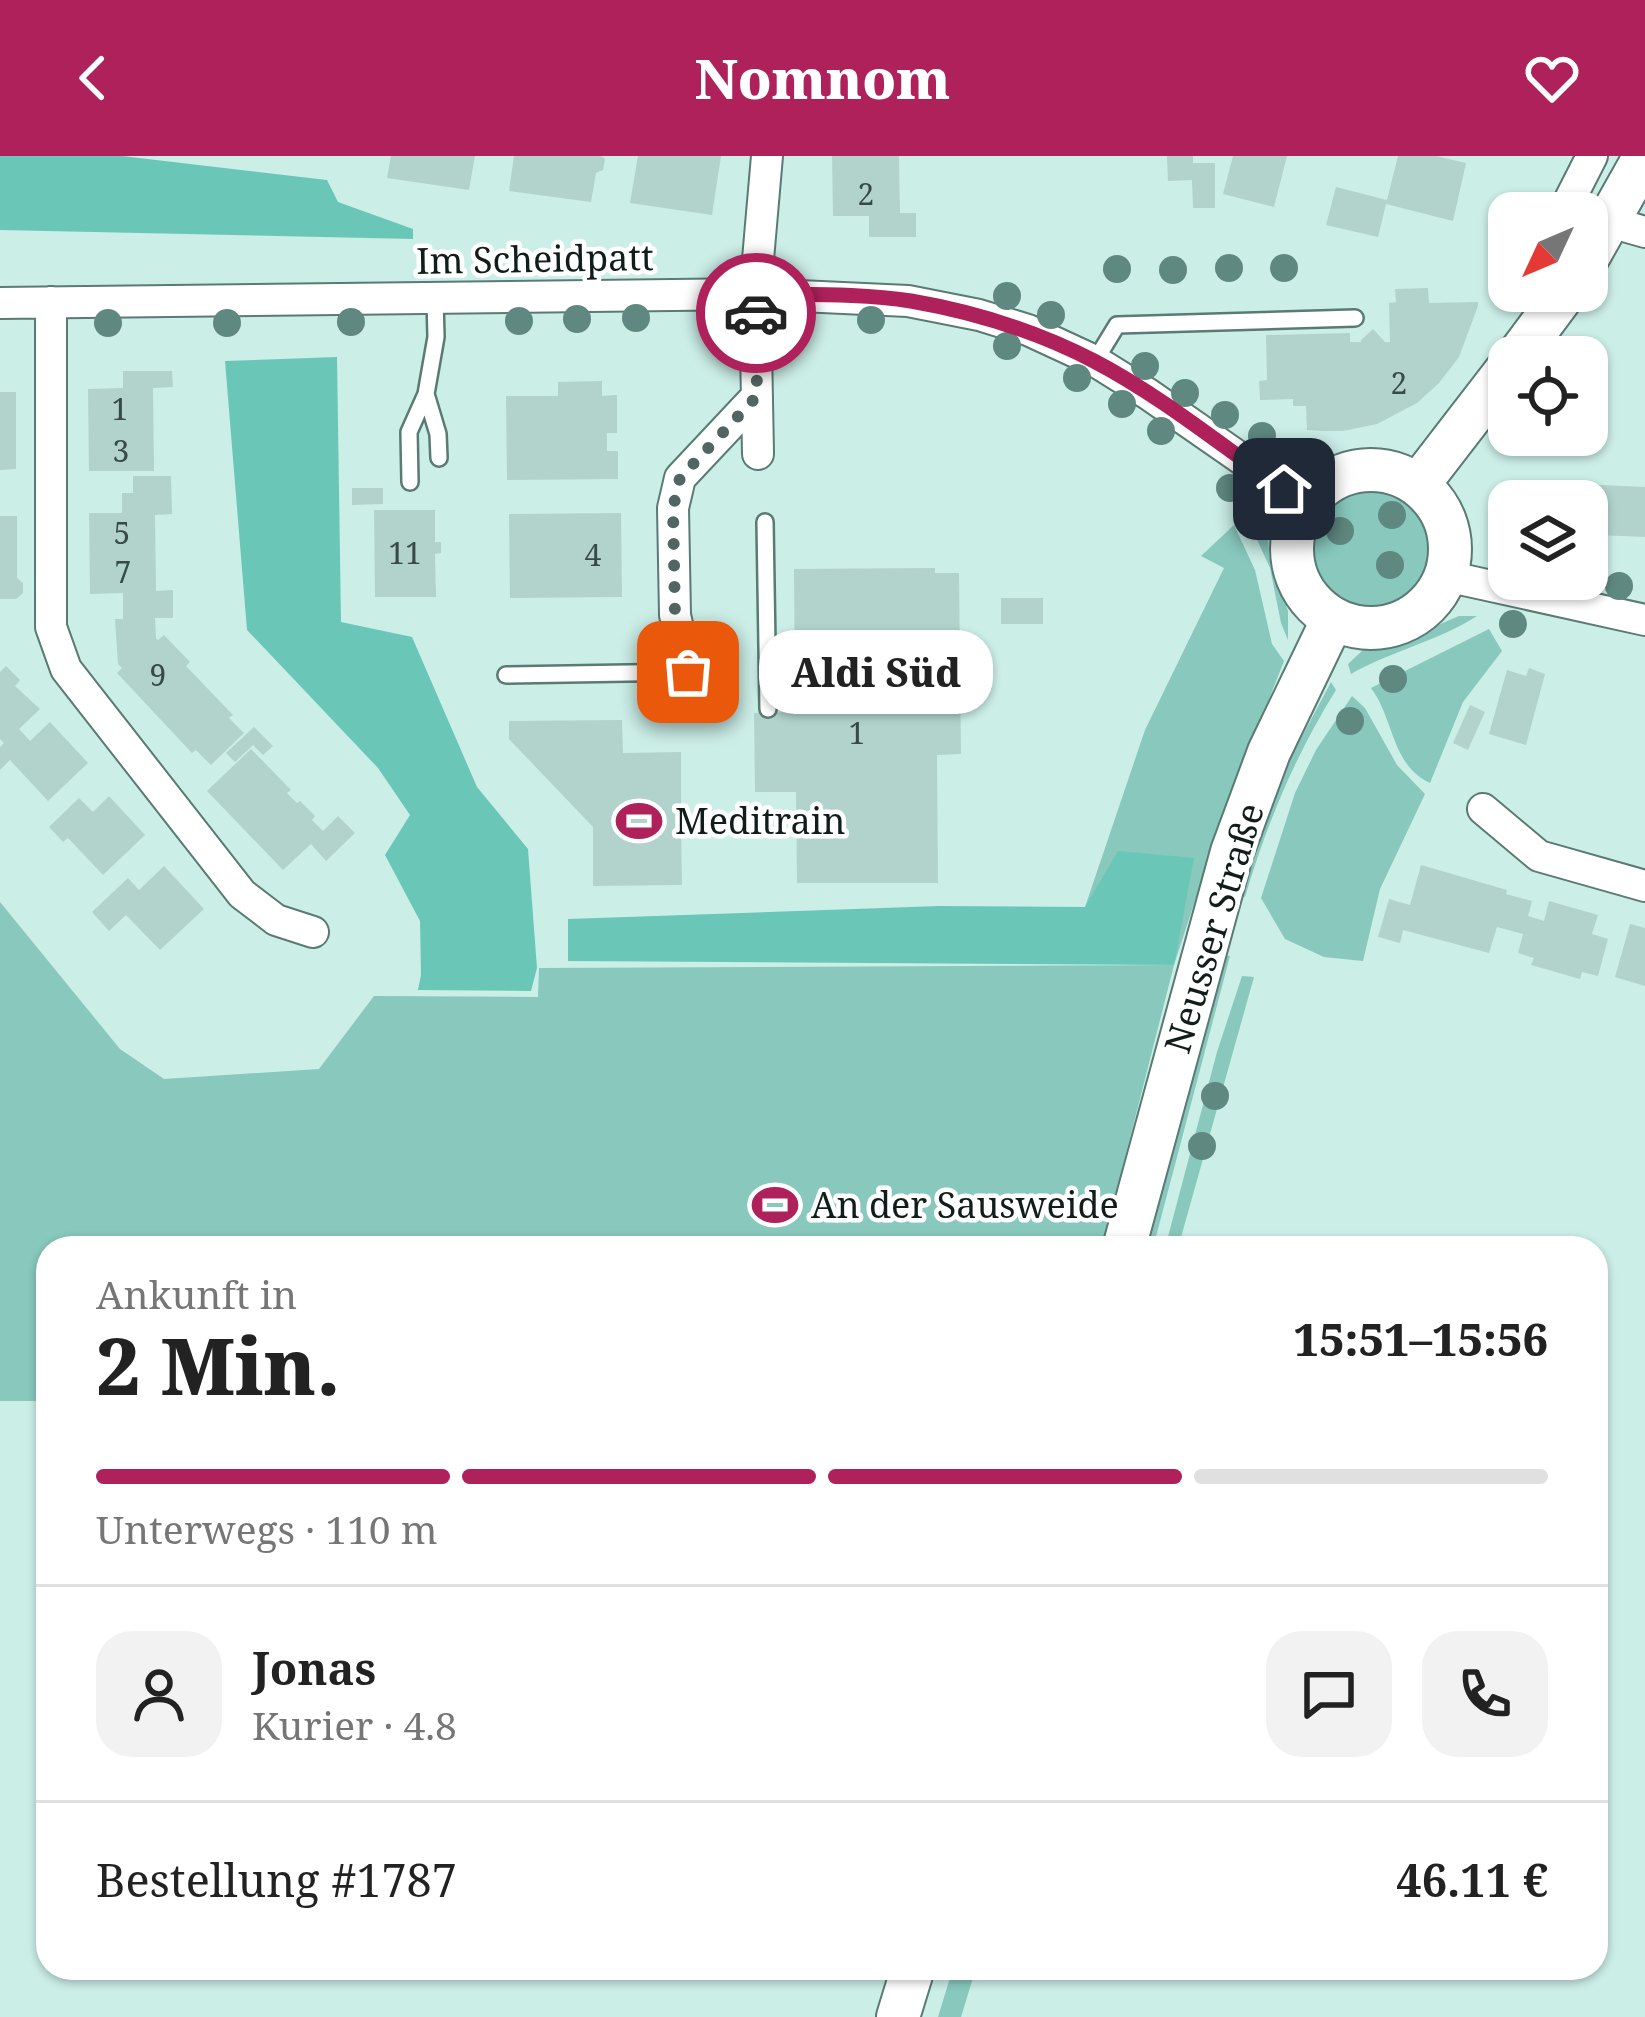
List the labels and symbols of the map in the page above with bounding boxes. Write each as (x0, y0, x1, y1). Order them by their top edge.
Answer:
house number: 2 (858, 173, 874, 214)
north arrow (1488, 192, 1608, 312)
street label: Im Scheidpatt (416, 232, 654, 285)
courier (696, 253, 816, 373)
house number: 2 (1391, 362, 1407, 403)
house number: 1 (112, 388, 128, 429)
house number: 3 (113, 430, 129, 471)
pin (1233, 438, 1335, 540)
house number: 5 (114, 512, 130, 553)
house number: 11 (388, 532, 422, 573)
house number: 4 (585, 534, 602, 575)
house number: 7 (115, 551, 131, 592)
pin (637, 621, 739, 723)
callout: Aldi Süd (760, 630, 994, 714)
house number: 9 (150, 654, 166, 695)
house number: 1 (849, 712, 865, 753)
sports icon: Meditrain (614, 796, 664, 846)
place label: Meditrain (675, 796, 846, 845)
street label: Neusser Straße (1152, 797, 1275, 1059)
sports icon: An der Sausweide (750, 1180, 800, 1230)
place label: An der Sausweide (811, 1180, 1119, 1229)

